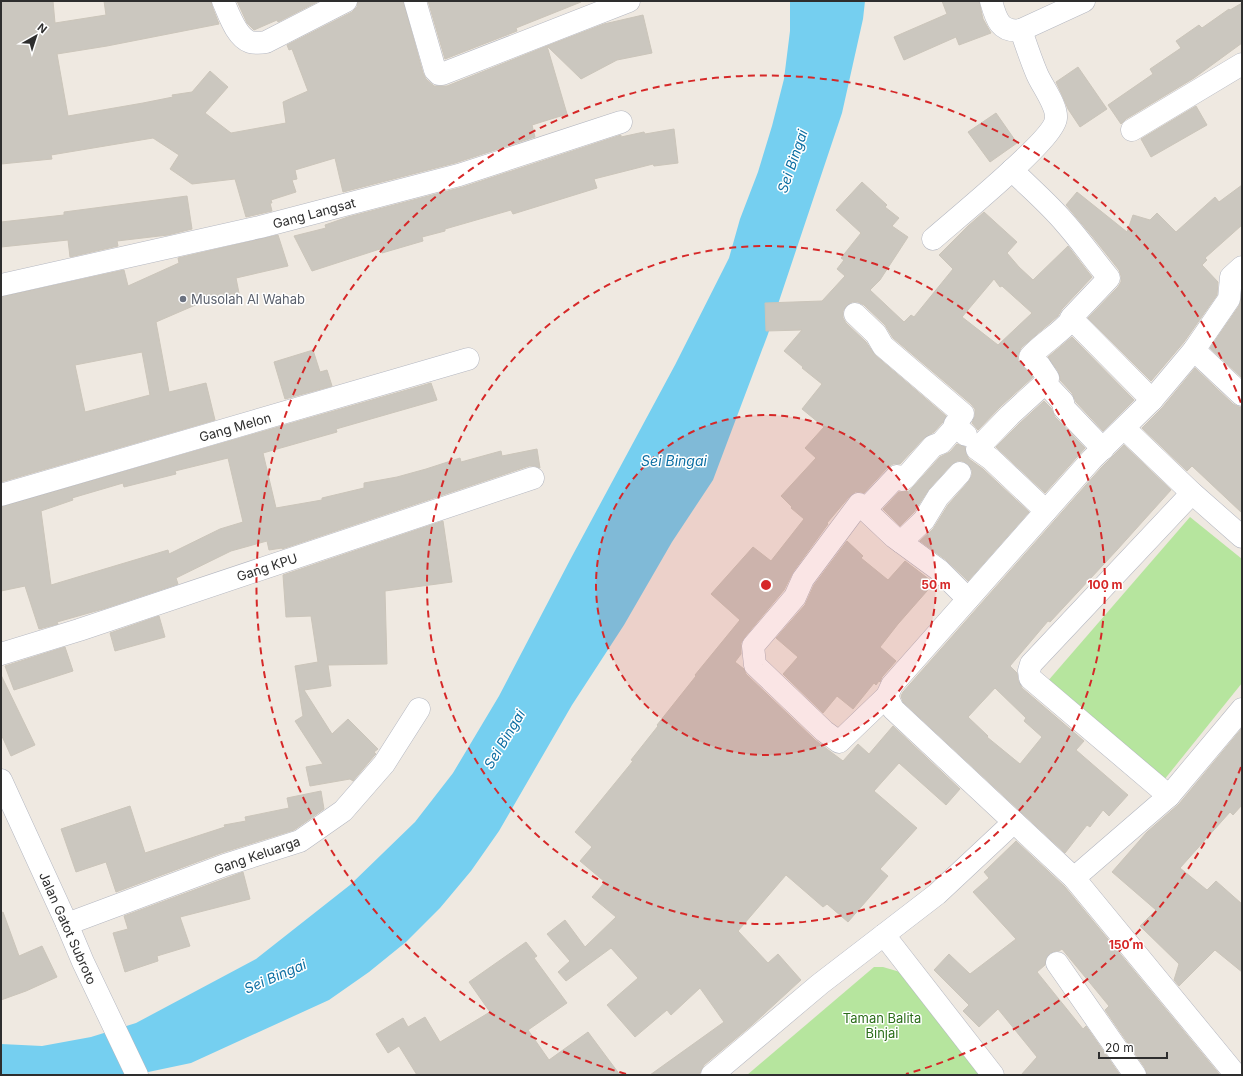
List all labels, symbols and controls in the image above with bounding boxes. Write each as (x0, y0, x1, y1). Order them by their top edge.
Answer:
north arrow (16, 16, 56, 56)
text: N (35, 20, 50, 36)
water label: Sei Bingai (773, 127, 811, 195)
street label: Gang Langsat (271, 194, 357, 232)
place label: Musolah Al Wahab (191, 291, 305, 307)
marker: Musolah Al Wahab (178, 294, 188, 304)
street label: Gang Melon (197, 409, 273, 445)
water label: Sei Bingai (641, 452, 707, 469)
street label: Gang KPU (235, 550, 299, 584)
text: 50 m (921, 577, 951, 592)
text: 100 m (1087, 577, 1123, 592)
centre of rings (759, 578, 773, 592)
water label: Sei Bingai (480, 706, 529, 772)
street label: Gang Keluarga (212, 833, 302, 877)
street label: Jalan Gatot Subroto (36, 869, 100, 987)
text: 150 m (1109, 937, 1143, 952)
water label: Sei Bingai (241, 955, 309, 997)
park label: Taman Balita Binjai (843, 1010, 921, 1041)
scale bar (1099, 1034, 1167, 1060)
text: 20 m (1105, 1040, 1134, 1055)

